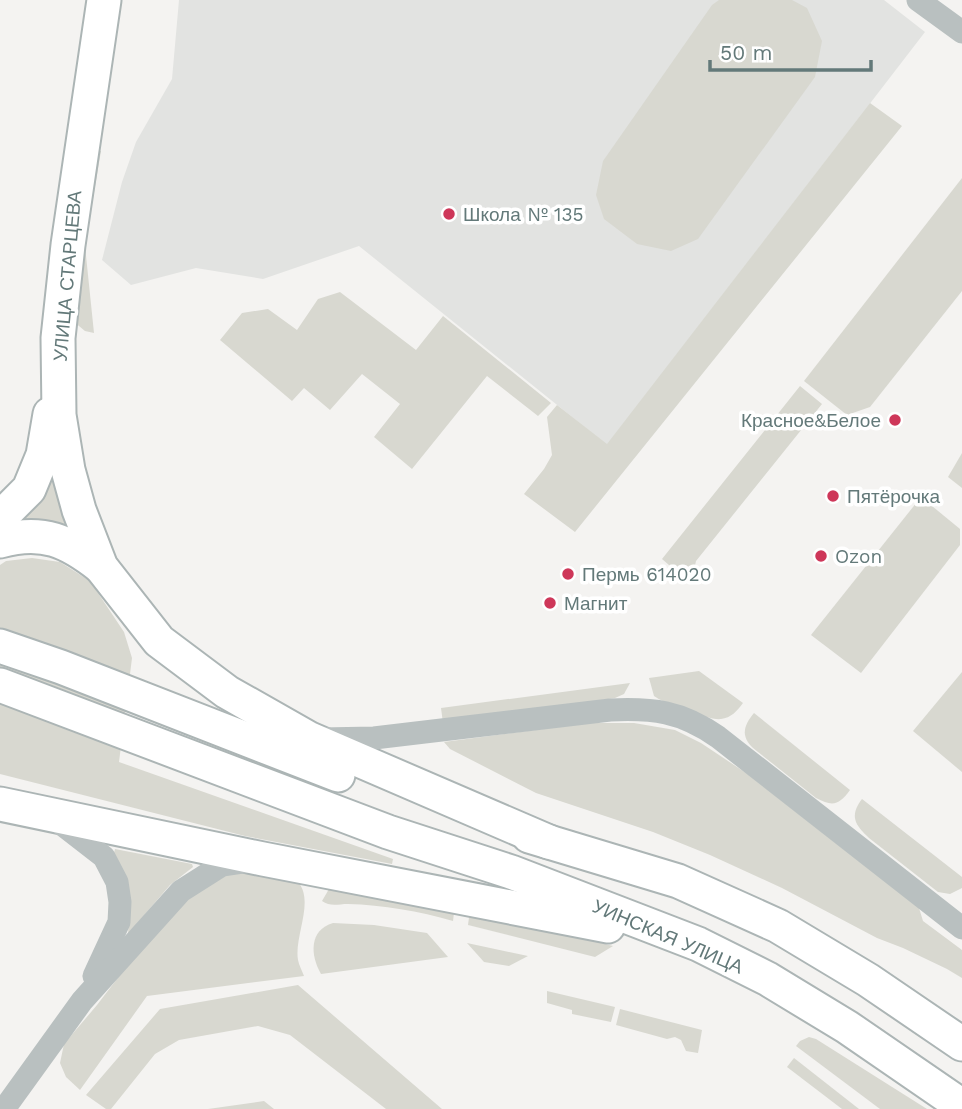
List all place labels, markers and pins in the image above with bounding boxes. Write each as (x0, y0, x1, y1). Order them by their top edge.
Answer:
place label: Школа № 135 (463, 203, 584, 226)
marker: Школа № 135 (441, 206, 457, 222)
place label: Красное&Белое (741, 409, 881, 432)
marker: Красное&Белое (887, 412, 903, 428)
place label: Пятёрочка (847, 485, 941, 508)
marker: Пятёрочка (825, 488, 841, 504)
place label: Ozon (835, 545, 882, 568)
marker: Ozon (813, 548, 829, 564)
place label: Пермь 614020 (582, 563, 712, 586)
marker: Пермь 614020 (560, 566, 576, 582)
place label: Магнит (564, 592, 628, 615)
marker: Магнит (542, 595, 558, 611)

